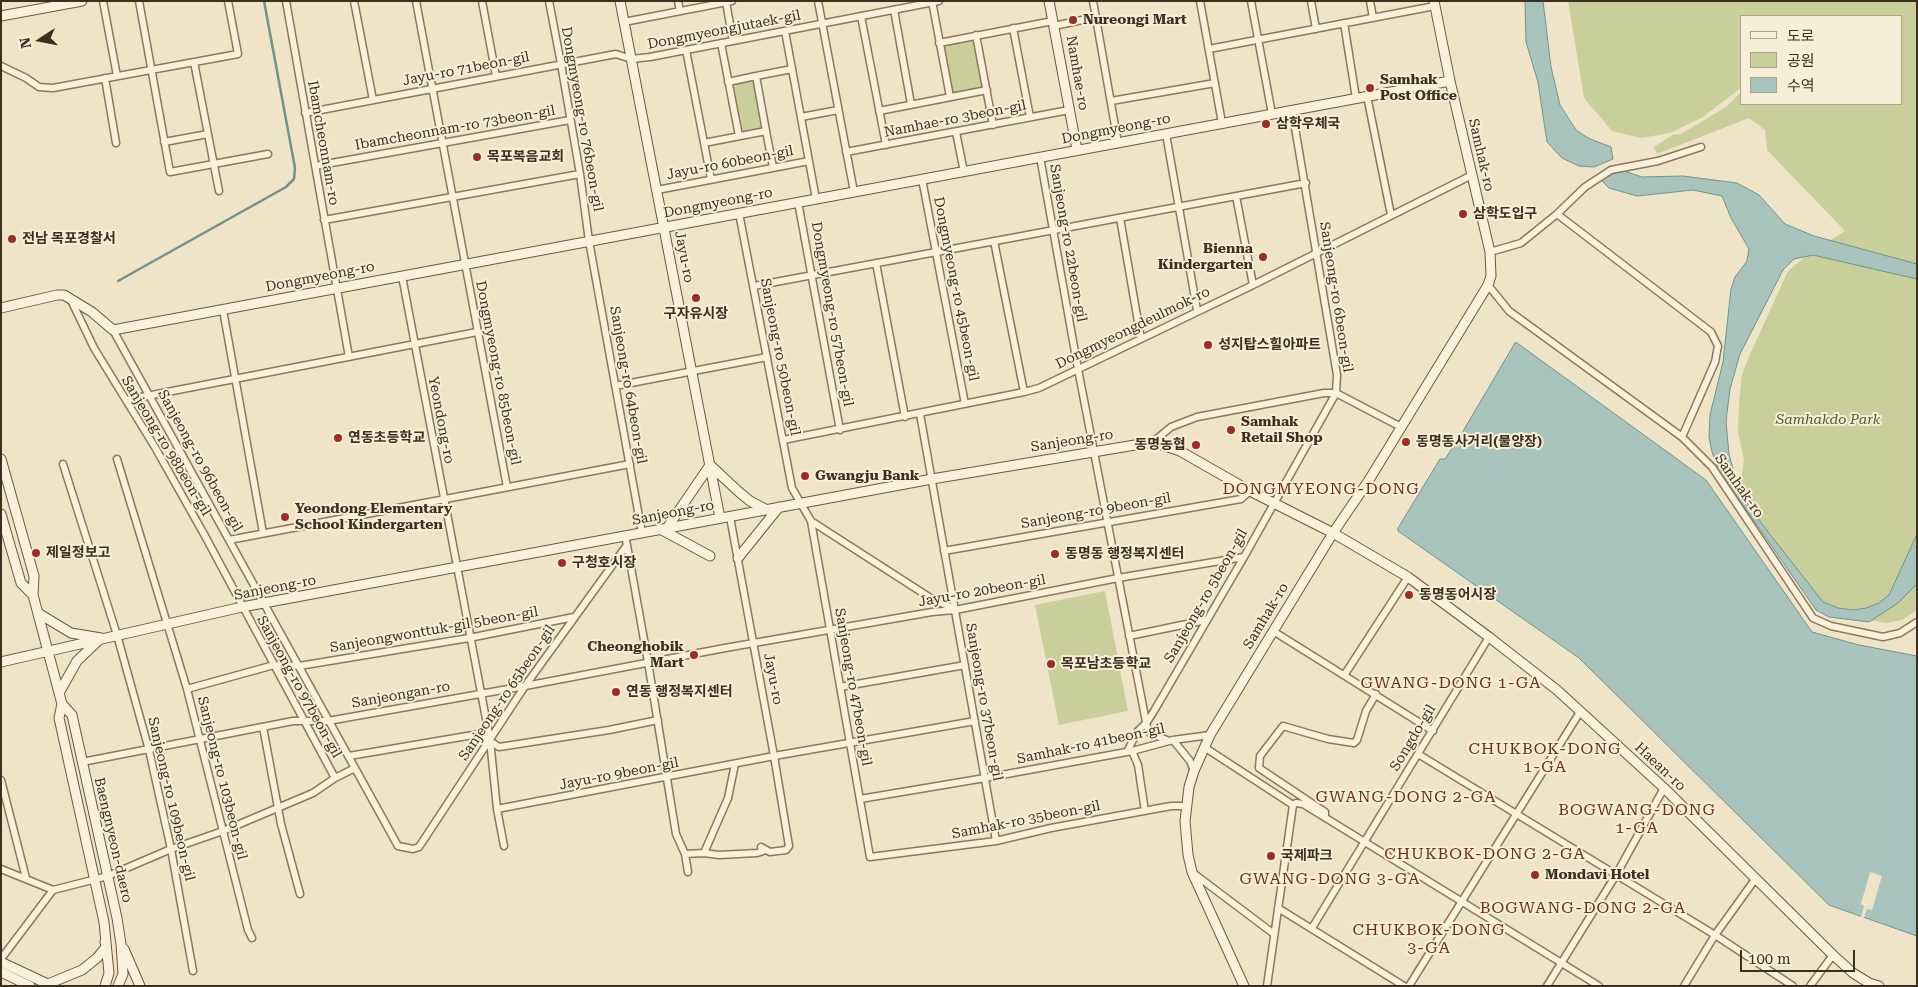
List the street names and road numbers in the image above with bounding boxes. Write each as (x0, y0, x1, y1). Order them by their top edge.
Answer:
street label: Dongmyeongjutaek-gil (646, 7, 802, 53)
street label: Dongmyeong-ro 76beon-gil (557, 25, 607, 213)
street label: Namhae-ro (1062, 34, 1092, 112)
street label: Jayu-ro 71beon-gil (401, 48, 531, 90)
street label: Ibamcheonnam-ro (304, 79, 342, 207)
street label: Namhae-ro 3beon-gil (883, 97, 1027, 141)
street label: Ibamcheonnam-ro 73beon-gil (354, 102, 556, 154)
street label: Dongmyeong-ro (1060, 110, 1172, 148)
street label: Samhak-ro (1464, 117, 1498, 193)
street label: Jayu-ro 60beon-gil (665, 142, 795, 184)
street label: Sanjeong-ro 22beon-gil (1046, 163, 1090, 323)
street label: Dongmyeong-ro (662, 184, 774, 222)
street label: Dongmyeong-ro 45beon-gil (930, 195, 982, 383)
street label: Dongmyeong-ro 57beon-gil (807, 220, 857, 408)
street label: Sanjeong-ro 6beon-gil (1316, 221, 1356, 373)
street label: Jayu-ro (671, 230, 697, 284)
street label: Dongmyeong-ro (264, 258, 376, 296)
street label: Sanjeong-ro 50beon-gil (757, 277, 803, 437)
street label: Dongmyeong-ro 85beon-gil (472, 279, 524, 467)
street label: Dongmyeongdeulmok-ro (1053, 283, 1213, 373)
street label: Sanjeong-ro 64beon-gil (606, 305, 650, 465)
street label: Sanjeong-ro 98beon-gil (118, 373, 214, 519)
street label: Yeondong-ro (424, 375, 458, 465)
street label: Sanjeong-ro 96beon-gil (154, 387, 246, 535)
street label: Sanjeong-ro (1030, 426, 1114, 456)
street label: Samhak-ro (1711, 451, 1767, 521)
street label: Sanjeong-ro 9beon-gil (1020, 490, 1172, 532)
street label: Sanjeong-ro (631, 497, 715, 529)
street label: Sanjeong-ro 5beon-gil (1161, 526, 1251, 666)
street label: Sanjeong-ro (233, 572, 317, 604)
street label: Jayu-ro 20beon-gil (917, 572, 1047, 610)
street label: Samhak-ro (1240, 580, 1292, 652)
street label: Sanjeongwonttuk-gil 5beon-gil (329, 603, 539, 657)
street label: Sanjeong-ro 47beon-gil (831, 607, 875, 767)
street label: Sanjeong-ro 97beon-gil (253, 613, 345, 761)
street label: Sanjeong-ro 65beon-gil (455, 622, 559, 764)
street label: Sanjeong-ro 37beon-gil (962, 622, 1006, 782)
street label: Jayu-ro (760, 652, 786, 706)
street label: Sanjeongan-ro (350, 678, 452, 712)
street label: Sanjeong-ro 103beon-gil (194, 695, 250, 861)
street label: Songdo-gil (1387, 702, 1439, 774)
street label: Sanjeong-ro 109beon-gil (144, 715, 198, 883)
street label: Samhak-ro 41beon-gil (1016, 720, 1166, 768)
street label: Haean-ro (1631, 739, 1689, 795)
street label: Jayu-ro 9beon-gil (558, 754, 680, 794)
street label: Baengnyeon-daero (90, 776, 136, 904)
street label: Samhak-ro 35beon-gil (950, 797, 1102, 843)

